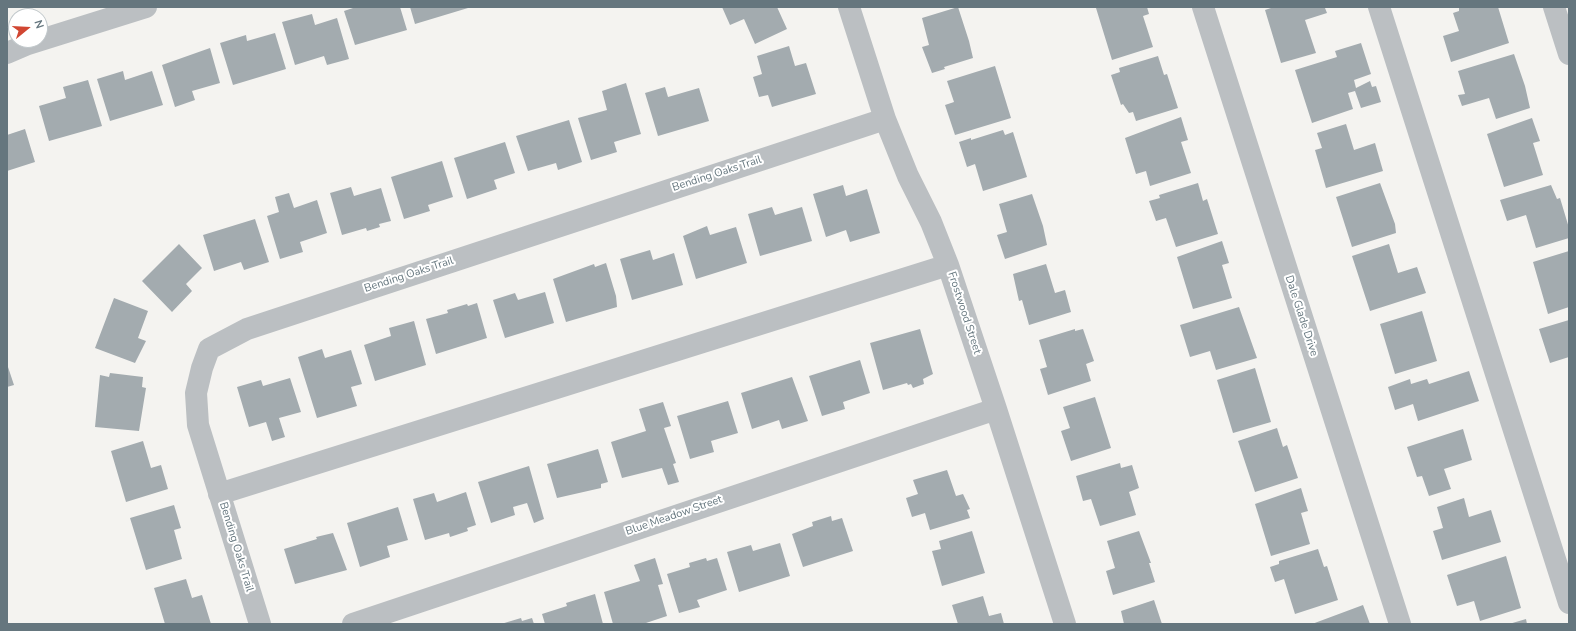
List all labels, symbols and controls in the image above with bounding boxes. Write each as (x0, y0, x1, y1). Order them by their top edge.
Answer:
north arrow (8, 8, 48, 48)
text: N (31, 18, 47, 31)
street label: Bending Oaks Trail (671, 153, 763, 195)
street label: Bending Oaks Trail (363, 254, 455, 296)
street label: Frostwood Street (944, 270, 984, 356)
street label: Dale Glade Drive (1282, 274, 1320, 358)
street label: Blue Meadow Street (624, 493, 724, 539)
street label: Bending Oaks Trail (216, 501, 256, 593)

